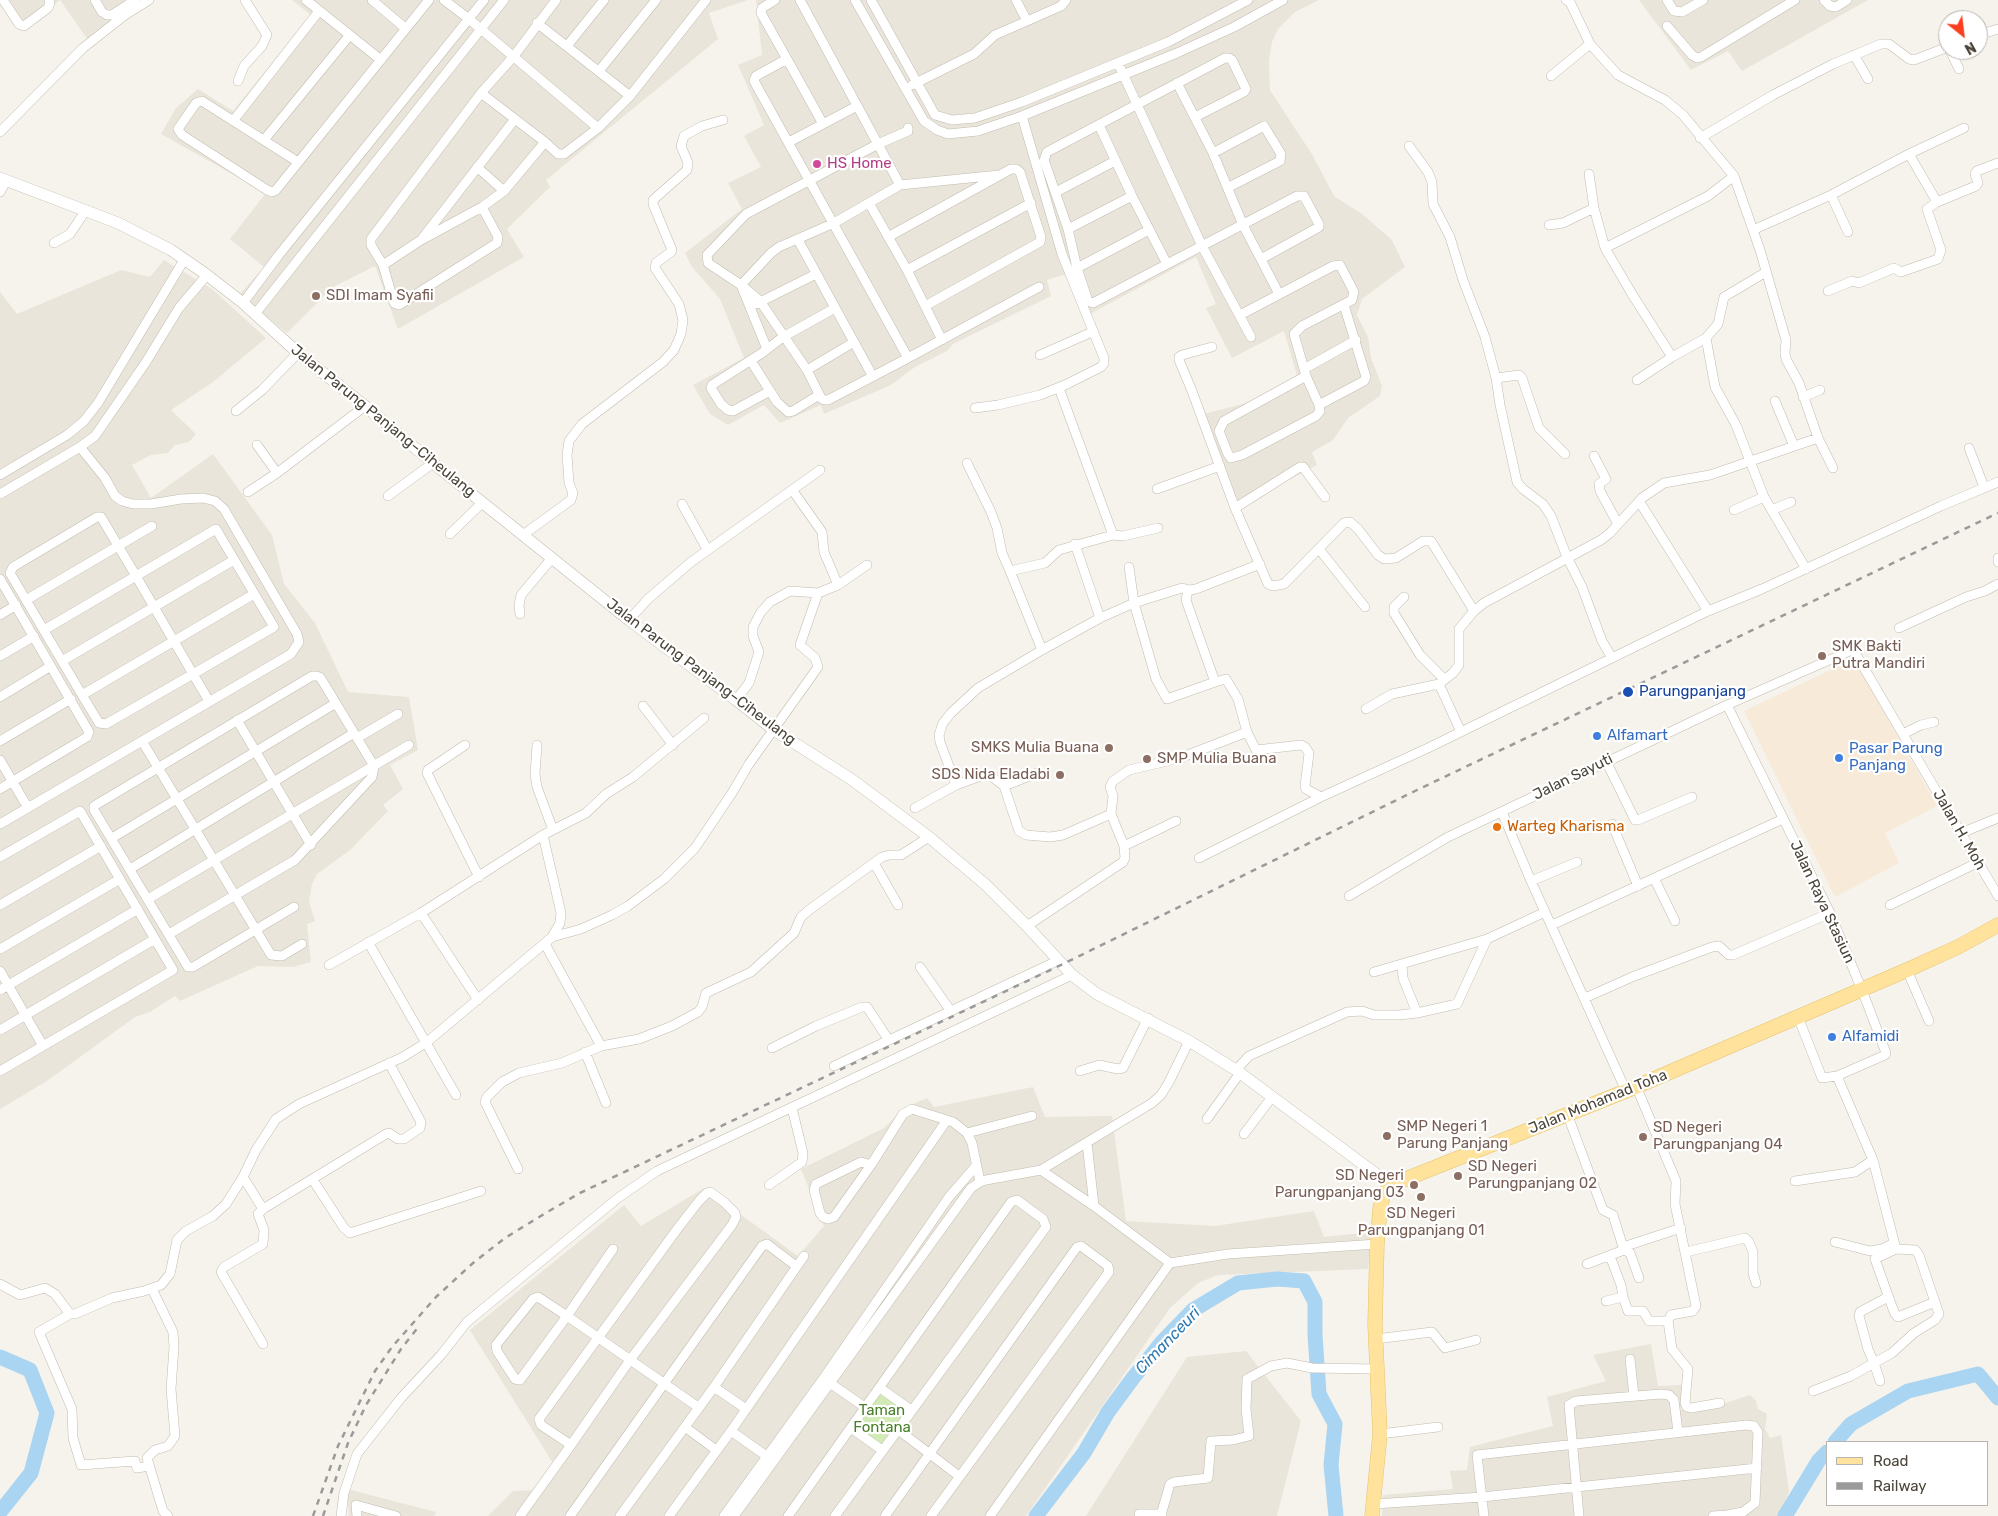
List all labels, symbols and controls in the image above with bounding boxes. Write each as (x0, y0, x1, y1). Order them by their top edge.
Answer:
north arrow (1938, 10, 1988, 60)
text: N (1962, 38, 1979, 58)
place label: HS Home (827, 155, 892, 173)
marker: HS Home (811, 158, 823, 170)
place label: SDI Imam Syafii (326, 287, 434, 305)
marker: SDI Imam Syafii (310, 290, 322, 302)
street label: Jalan Parung Panjang–Ciheulang (287, 341, 479, 501)
street label: Jalan Parung Panjang–Ciheulang (603, 595, 799, 749)
place label: SMK Bakti Putra Mandiri (1832, 638, 1925, 673)
marker: SMK Bakti Putra Mandiri (1816, 650, 1828, 662)
place label: Parungpanjang (1639, 683, 1746, 701)
marker: Parungpanjang (1621, 685, 1635, 699)
place label: Alfamart (1607, 727, 1668, 745)
marker: Alfamart (1591, 730, 1603, 742)
place label: SMKS Mulia Buana (971, 739, 1099, 757)
place label: Pasar Parung Panjang (1849, 740, 1943, 775)
marker: SMKS Mulia Buana (1103, 742, 1115, 754)
place label: SMP Mulia Buana (1157, 750, 1276, 768)
street label: Jalan Sayuti (1530, 750, 1616, 804)
marker: Pasar Parung Panjang (1833, 752, 1845, 764)
marker: SMP Mulia Buana (1141, 753, 1153, 765)
place label: SDS Nida Eladabi (932, 766, 1050, 784)
marker: SDS Nida Eladabi (1054, 769, 1066, 781)
street label: Jalan H. Moh (1929, 786, 1989, 874)
place label: Warteg Kharisma (1507, 818, 1625, 836)
marker: Warteg Kharisma (1491, 821, 1503, 833)
street label: Jalan Raya Stasiun (1786, 838, 1858, 966)
place label: Alfamidi (1842, 1028, 1899, 1046)
marker: Alfamidi (1826, 1031, 1838, 1043)
street label: Jalan Mohamad Toha (1526, 1066, 1670, 1138)
place label: SMP Negeri 1 Parung Panjang (1397, 1118, 1508, 1153)
place label: SD Negeri Parungpanjang 04 (1653, 1119, 1782, 1154)
marker: SMP Negeri 1 Parung Panjang (1381, 1130, 1393, 1142)
marker: SD Negeri Parungpanjang 04 (1637, 1131, 1649, 1143)
place label: SD Negeri Parungpanjang 02 (1468, 1158, 1597, 1193)
place label: SD Negeri Parungpanjang 03 (1275, 1167, 1404, 1202)
marker: SD Negeri Parungpanjang 02 (1452, 1170, 1464, 1182)
marker: SD Negeri Parungpanjang 03 (1408, 1179, 1420, 1191)
marker: SD Negeri Parungpanjang 01 (1415, 1191, 1427, 1203)
place label: SD Negeri Parungpanjang 01 (1358, 1205, 1484, 1240)
water label: Cimanceuri (1131, 1304, 1205, 1378)
park label: Taman Fontana (853, 1402, 911, 1437)
legend (1826, 1441, 1988, 1506)
text: Road (1873, 1452, 1909, 1470)
text: Railway (1873, 1477, 1927, 1495)

